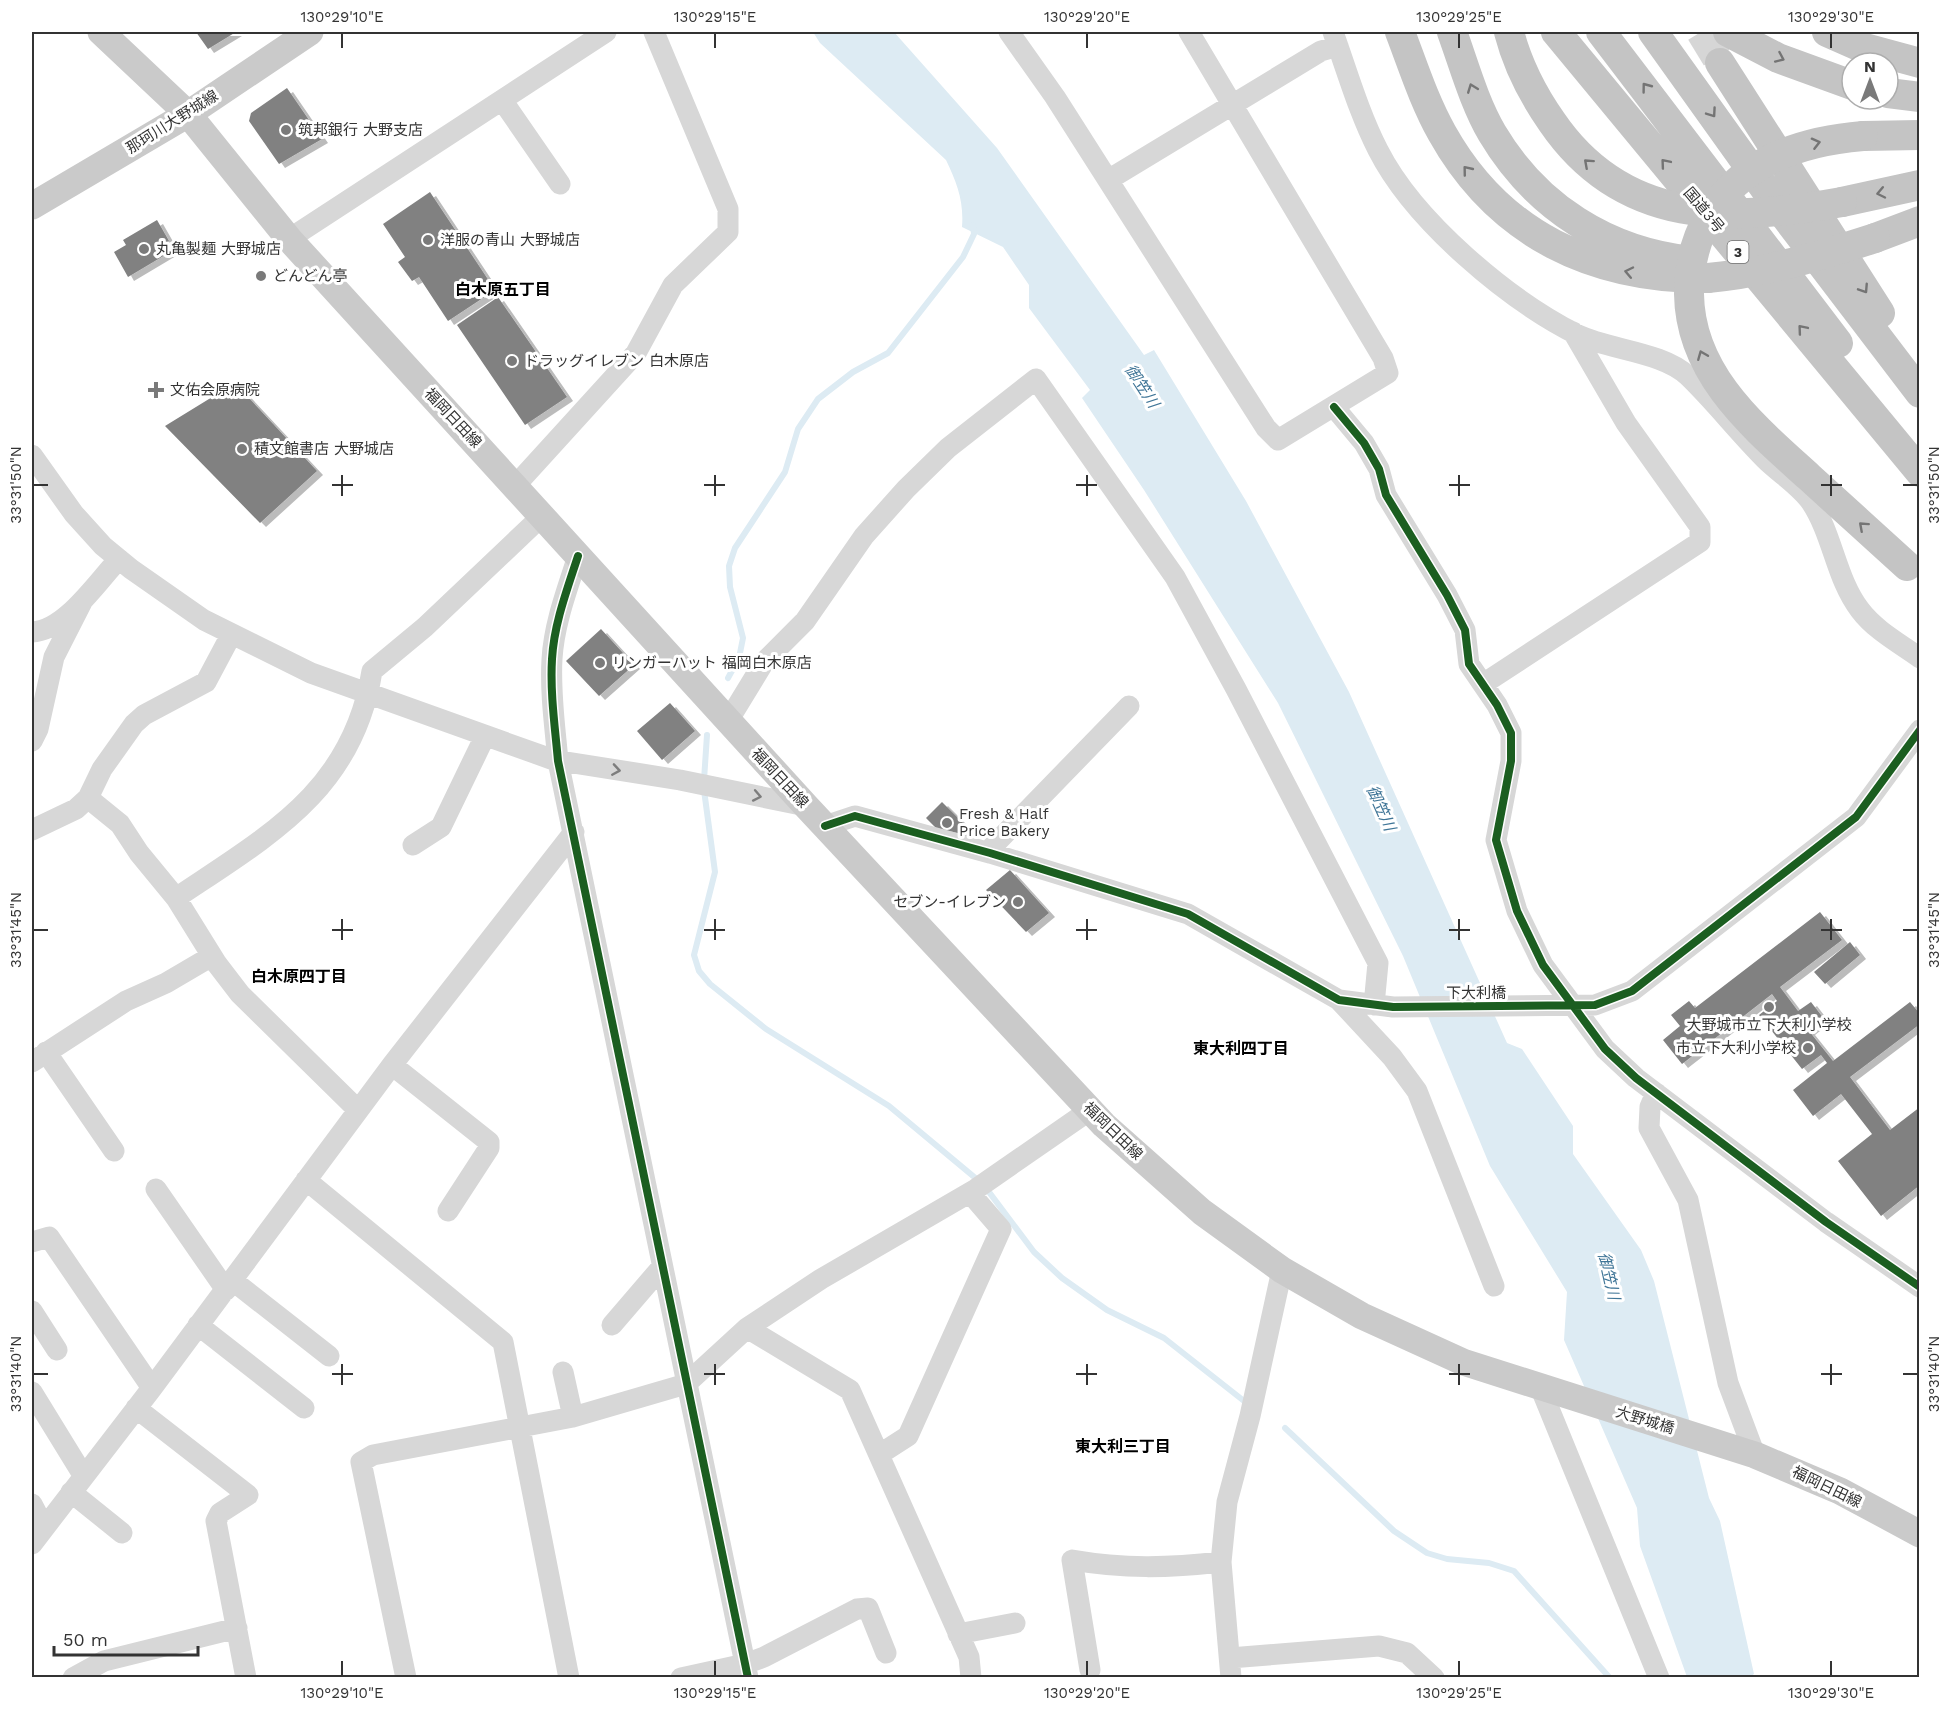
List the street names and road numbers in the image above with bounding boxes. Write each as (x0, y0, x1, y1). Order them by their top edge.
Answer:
street label: 那珂川大野城線 (123, 87, 221, 157)
street label: 国道3号 (1680, 184, 1728, 236)
road number: 3 (1728, 241, 1748, 263)
street label: 福岡日田線 (421, 384, 485, 452)
street label: 福岡日田線 (748, 744, 812, 812)
street label: 下大利橋 (1446, 984, 1506, 1002)
street label: 福岡日田線 (1080, 1098, 1146, 1164)
street label: 大野城橋 (1614, 1403, 1676, 1437)
street label: 福岡日田線 (1789, 1462, 1865, 1512)

